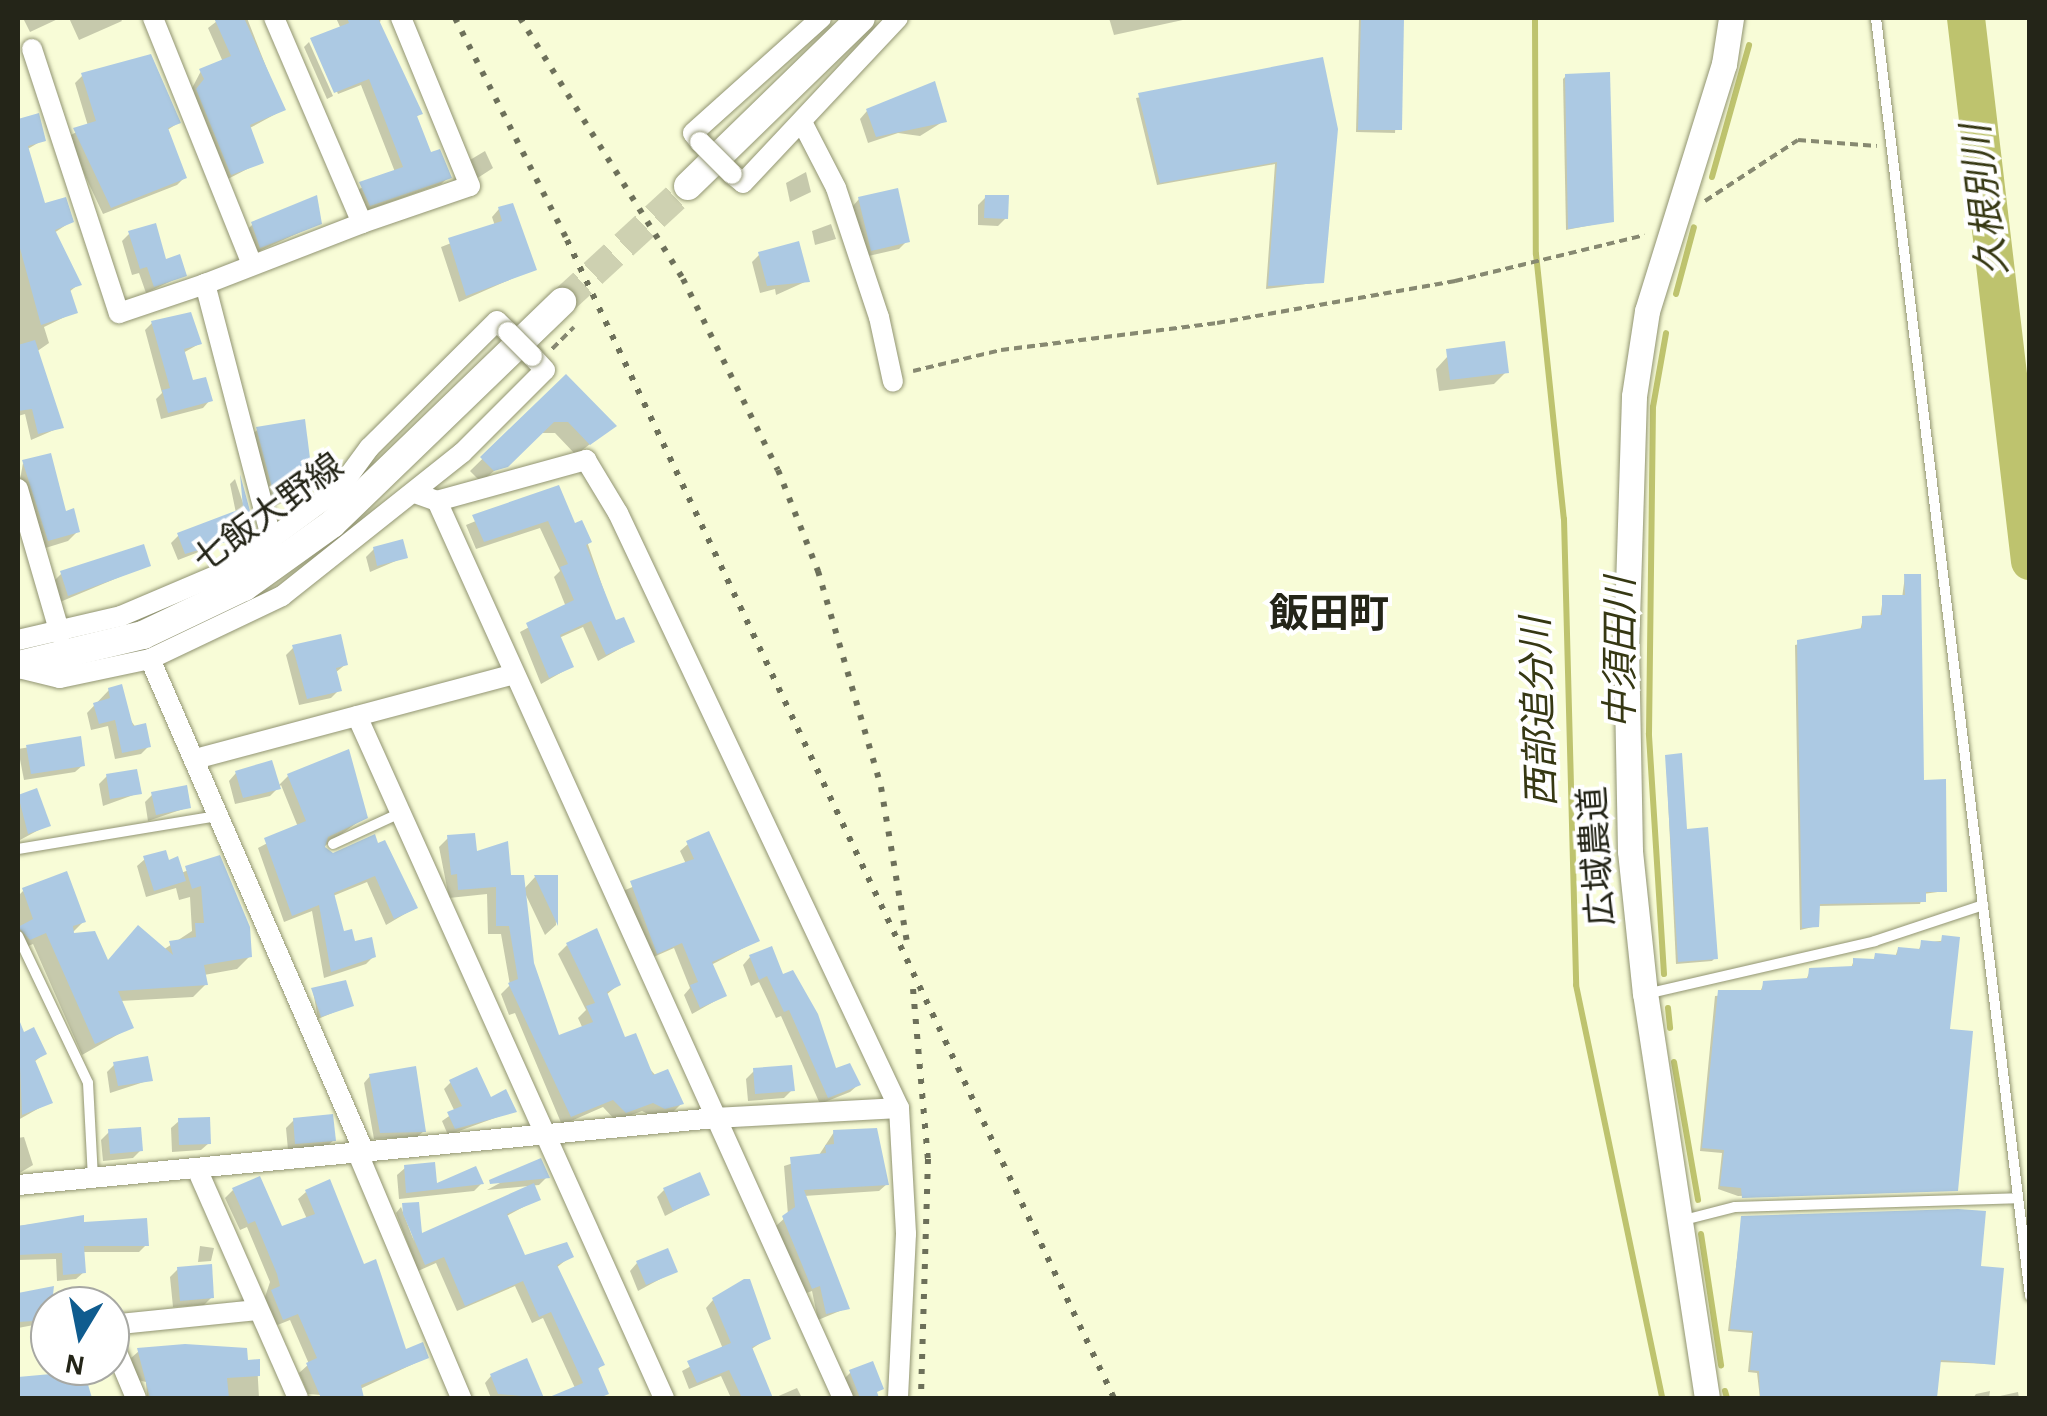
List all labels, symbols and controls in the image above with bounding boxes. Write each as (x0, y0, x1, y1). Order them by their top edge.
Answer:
water label: 久根別川 (1955, 122, 2019, 278)
street label: 七飯大野線 (186, 446, 352, 582)
water label: 中須田川 (1600, 577, 1646, 729)
district label: 飯田町 (1269, 591, 1389, 639)
water label: 西部追分川 (1515, 616, 1567, 808)
street label: 広域農道 (1572, 785, 1624, 927)
north arrow (30, 1286, 130, 1386)
text: N (63, 1348, 87, 1379)

